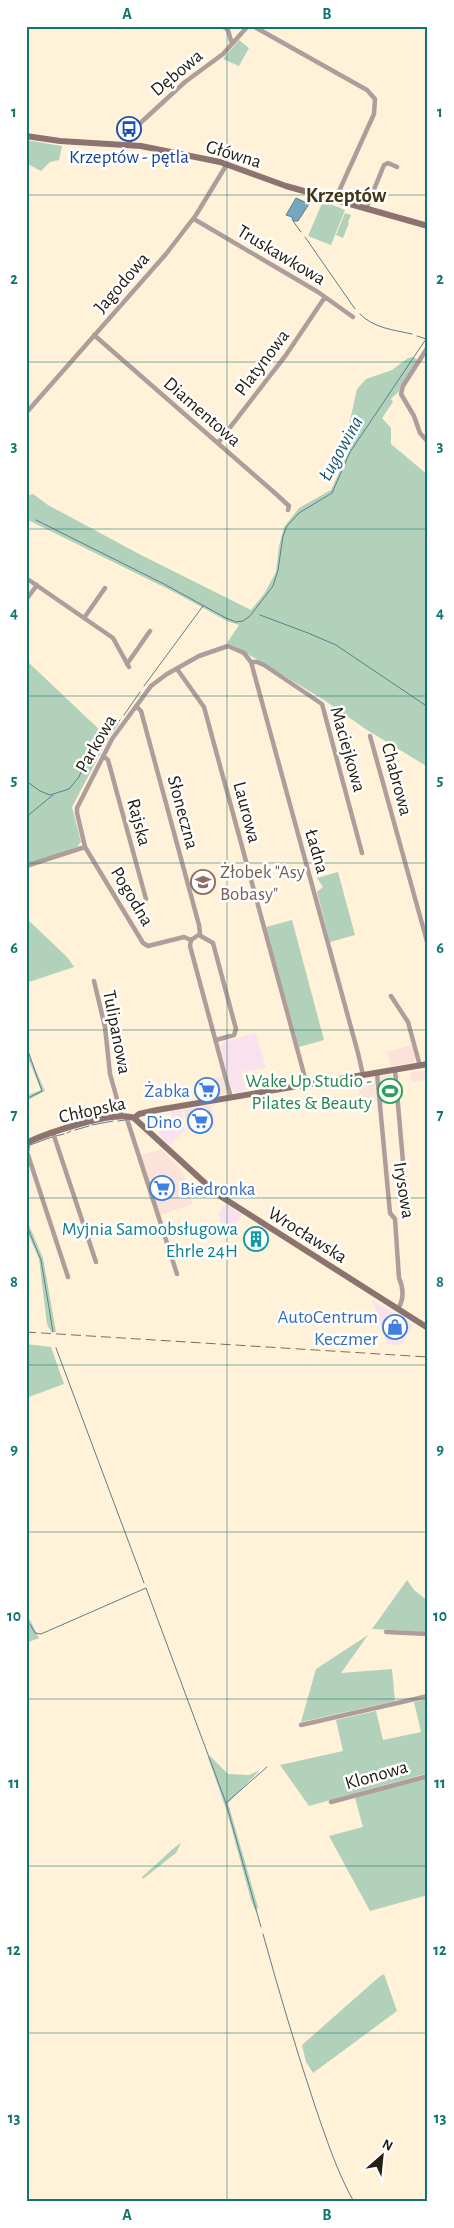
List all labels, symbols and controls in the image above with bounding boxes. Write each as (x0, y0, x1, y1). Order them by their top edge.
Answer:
text: A (122, 6, 132, 22)
text: B (322, 6, 332, 22)
street label: Dębowa (147, 46, 207, 100)
text: 1 (11, 104, 17, 120)
text: 1 (437, 104, 443, 120)
bus stop icon: Krzeptów - pętla (116, 116, 142, 142)
street label: Główna (204, 137, 264, 172)
place label: Krzeptów - pętla (69, 148, 189, 167)
district label: Krzeptów (306, 185, 387, 206)
street label: Truskawkowa (234, 222, 329, 289)
street label: Jagodowa (91, 249, 153, 317)
text: 2 (10, 271, 18, 287)
text: 2 (436, 271, 444, 287)
street label: Platynowa (231, 326, 293, 400)
street label: Diamentowa (160, 374, 244, 451)
water label: Ługowina (315, 413, 367, 484)
text: 3 (11, 438, 18, 454)
text: 3 (437, 438, 444, 454)
text: 4 (10, 605, 18, 621)
text: 4 (436, 605, 444, 621)
street label: Maciejkowa (326, 705, 369, 795)
street label: Parkowa (72, 712, 120, 776)
street label: Chabrowa (378, 741, 415, 818)
text: 5 (11, 772, 18, 788)
text: 5 (437, 772, 444, 788)
street label: Słoneczna (164, 774, 202, 851)
street label: Laurowa (229, 780, 264, 845)
street label: Rajska (123, 797, 154, 848)
street label: Ładna (301, 827, 332, 876)
place label: Żłobek "Asy Bobasy" (220, 862, 305, 904)
street label: Pogodna (107, 864, 157, 930)
school or university icon: Żłobek "Asy Bobasy" (190, 869, 216, 895)
text: 6 (10, 940, 18, 956)
text: 6 (436, 940, 444, 956)
street label: Tulipanowa (99, 989, 134, 1076)
place label: Wake Up Studio - Pilates & Beauty (245, 1072, 372, 1113)
supermarket icon: Żabka (194, 1077, 220, 1103)
sports icon: Wake Up Studio - Pilates & Beauty (377, 1078, 403, 1104)
place label: Żabka (144, 1081, 190, 1101)
street label: Chłopska (57, 1094, 128, 1127)
text: 7 (11, 1107, 18, 1123)
text: 7 (437, 1107, 444, 1123)
supermarket icon: Dino (187, 1108, 213, 1134)
place label: Dino (146, 1113, 182, 1132)
street label: Irysowa (390, 1161, 417, 1220)
supermarket icon: Biedronka (149, 1175, 175, 1201)
place label: Biedronka (180, 1180, 256, 1199)
street label: Wrocławska (264, 1204, 350, 1267)
place label: Myjnia Samoobsługowa Ehrle 24H (62, 1220, 238, 1261)
building icon: Myjnia Samoobsługowa Ehrle 24H (243, 1226, 269, 1252)
text: 8 (10, 1274, 18, 1290)
text: 8 (436, 1274, 444, 1290)
place label: AutoCentrum Keczmer (278, 1308, 378, 1349)
shop icon: AutoCentrum Keczmer (382, 1314, 408, 1340)
text: 9 (10, 1441, 18, 1457)
text: 9 (436, 1441, 444, 1457)
text: 10 (7, 1608, 21, 1624)
text: 10 (433, 1608, 447, 1624)
street label: Klonowa (343, 1757, 410, 1793)
text: 11 (8, 1775, 20, 1791)
text: 11 (434, 1775, 446, 1791)
text: 12 (7, 1942, 21, 1958)
text: 12 (433, 1942, 447, 1958)
text: 13 (8, 2110, 20, 2126)
text: 13 (434, 2110, 446, 2126)
north arrow (356, 2130, 406, 2180)
text: N (380, 2137, 395, 2154)
text: A (122, 2207, 132, 2223)
text: B (322, 2207, 332, 2223)

